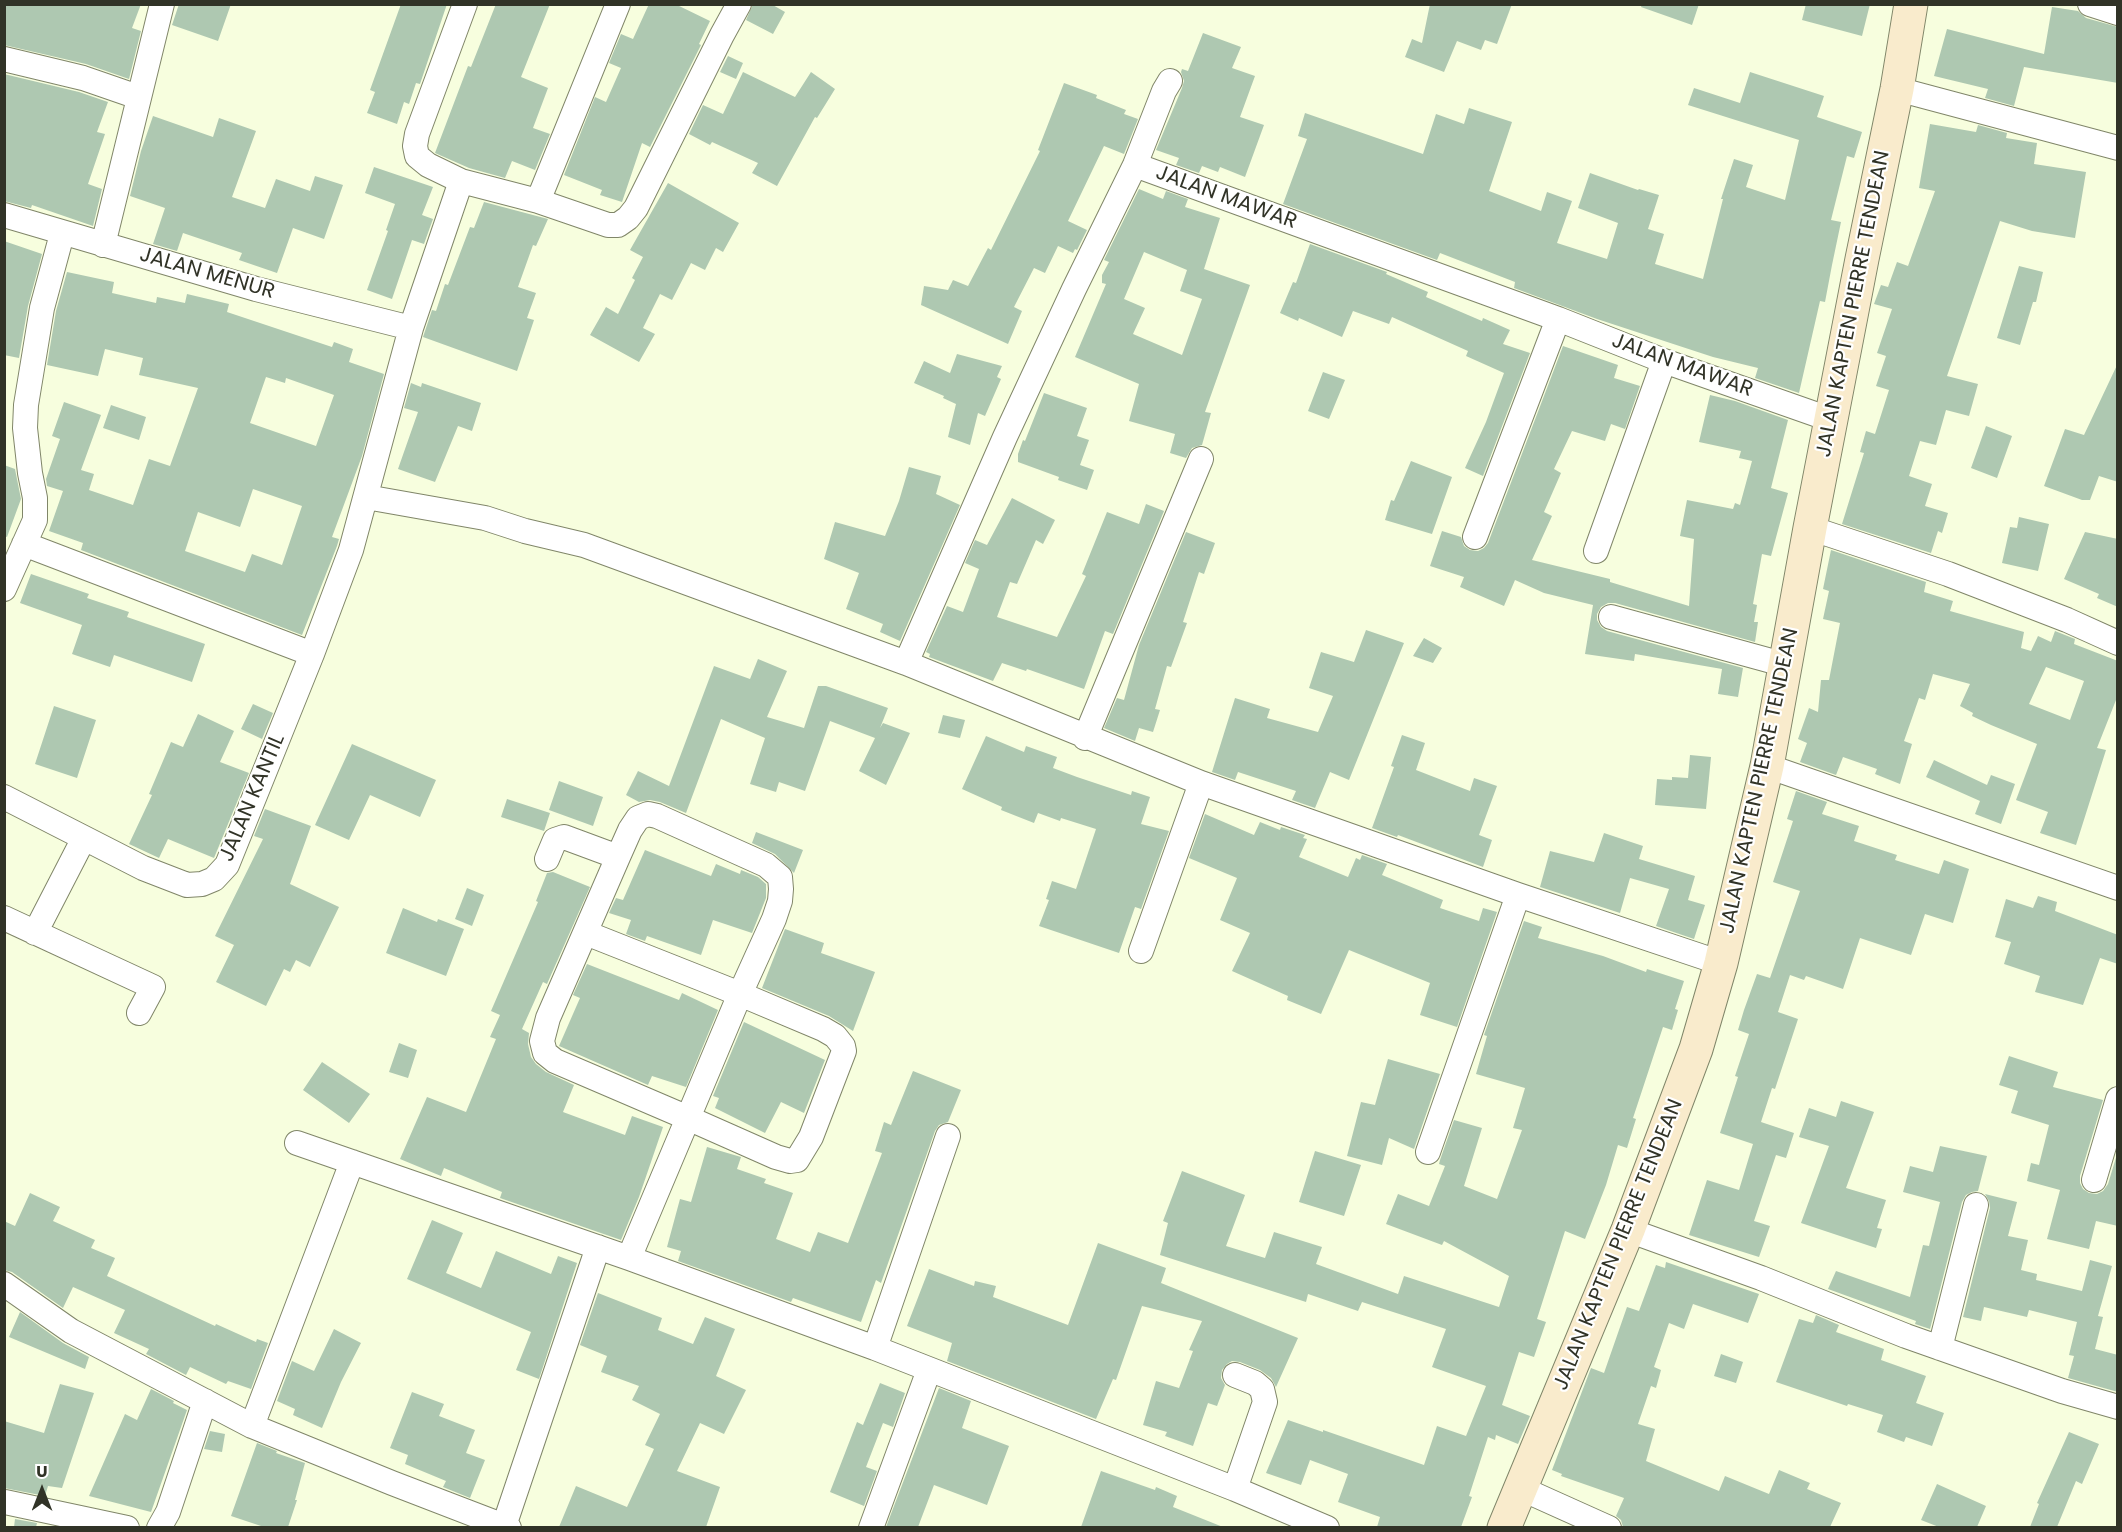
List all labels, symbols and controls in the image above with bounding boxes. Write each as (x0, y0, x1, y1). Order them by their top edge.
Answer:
street label: JALAN KAPTEN PIERRE TENDEAN (1812, 149, 1896, 459)
street label: JALAN MAWAR (1152, 161, 1300, 235)
street label: JALAN MENUR (137, 243, 277, 305)
street label: JALAN MAWAR (1608, 329, 1756, 403)
street label: JALAN KAPTEN PIERRE TENDEAN (1715, 626, 1805, 936)
street label: JALAN KANTIL (215, 730, 291, 866)
street label: JALAN KAPTEN PIERRE TENDEAN (1549, 1096, 1689, 1394)
north arrow (12, 1460, 72, 1520)
text: U (36, 1460, 48, 1483)

